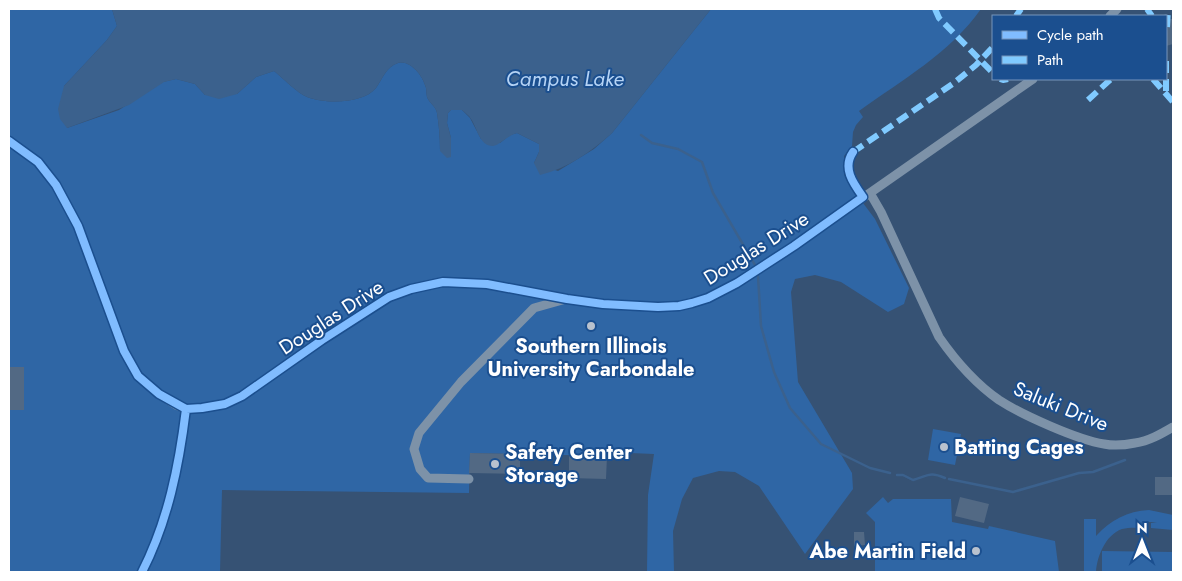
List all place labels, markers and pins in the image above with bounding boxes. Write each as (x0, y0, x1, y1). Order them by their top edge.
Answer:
marker: Southern Illinois University Carbondale (585, 320, 597, 332)
place label: Southern Illinois University Carbondale (487, 332, 695, 384)
place label: Batting Cages (954, 433, 1084, 462)
place label: Safety Center Storage (505, 438, 633, 490)
marker: Batting Cages (938, 441, 950, 453)
marker: Safety Center Storage (489, 458, 501, 470)
place label: Abe Martin Field (809, 537, 966, 566)
marker: Abe Martin Field (970, 545, 982, 557)

